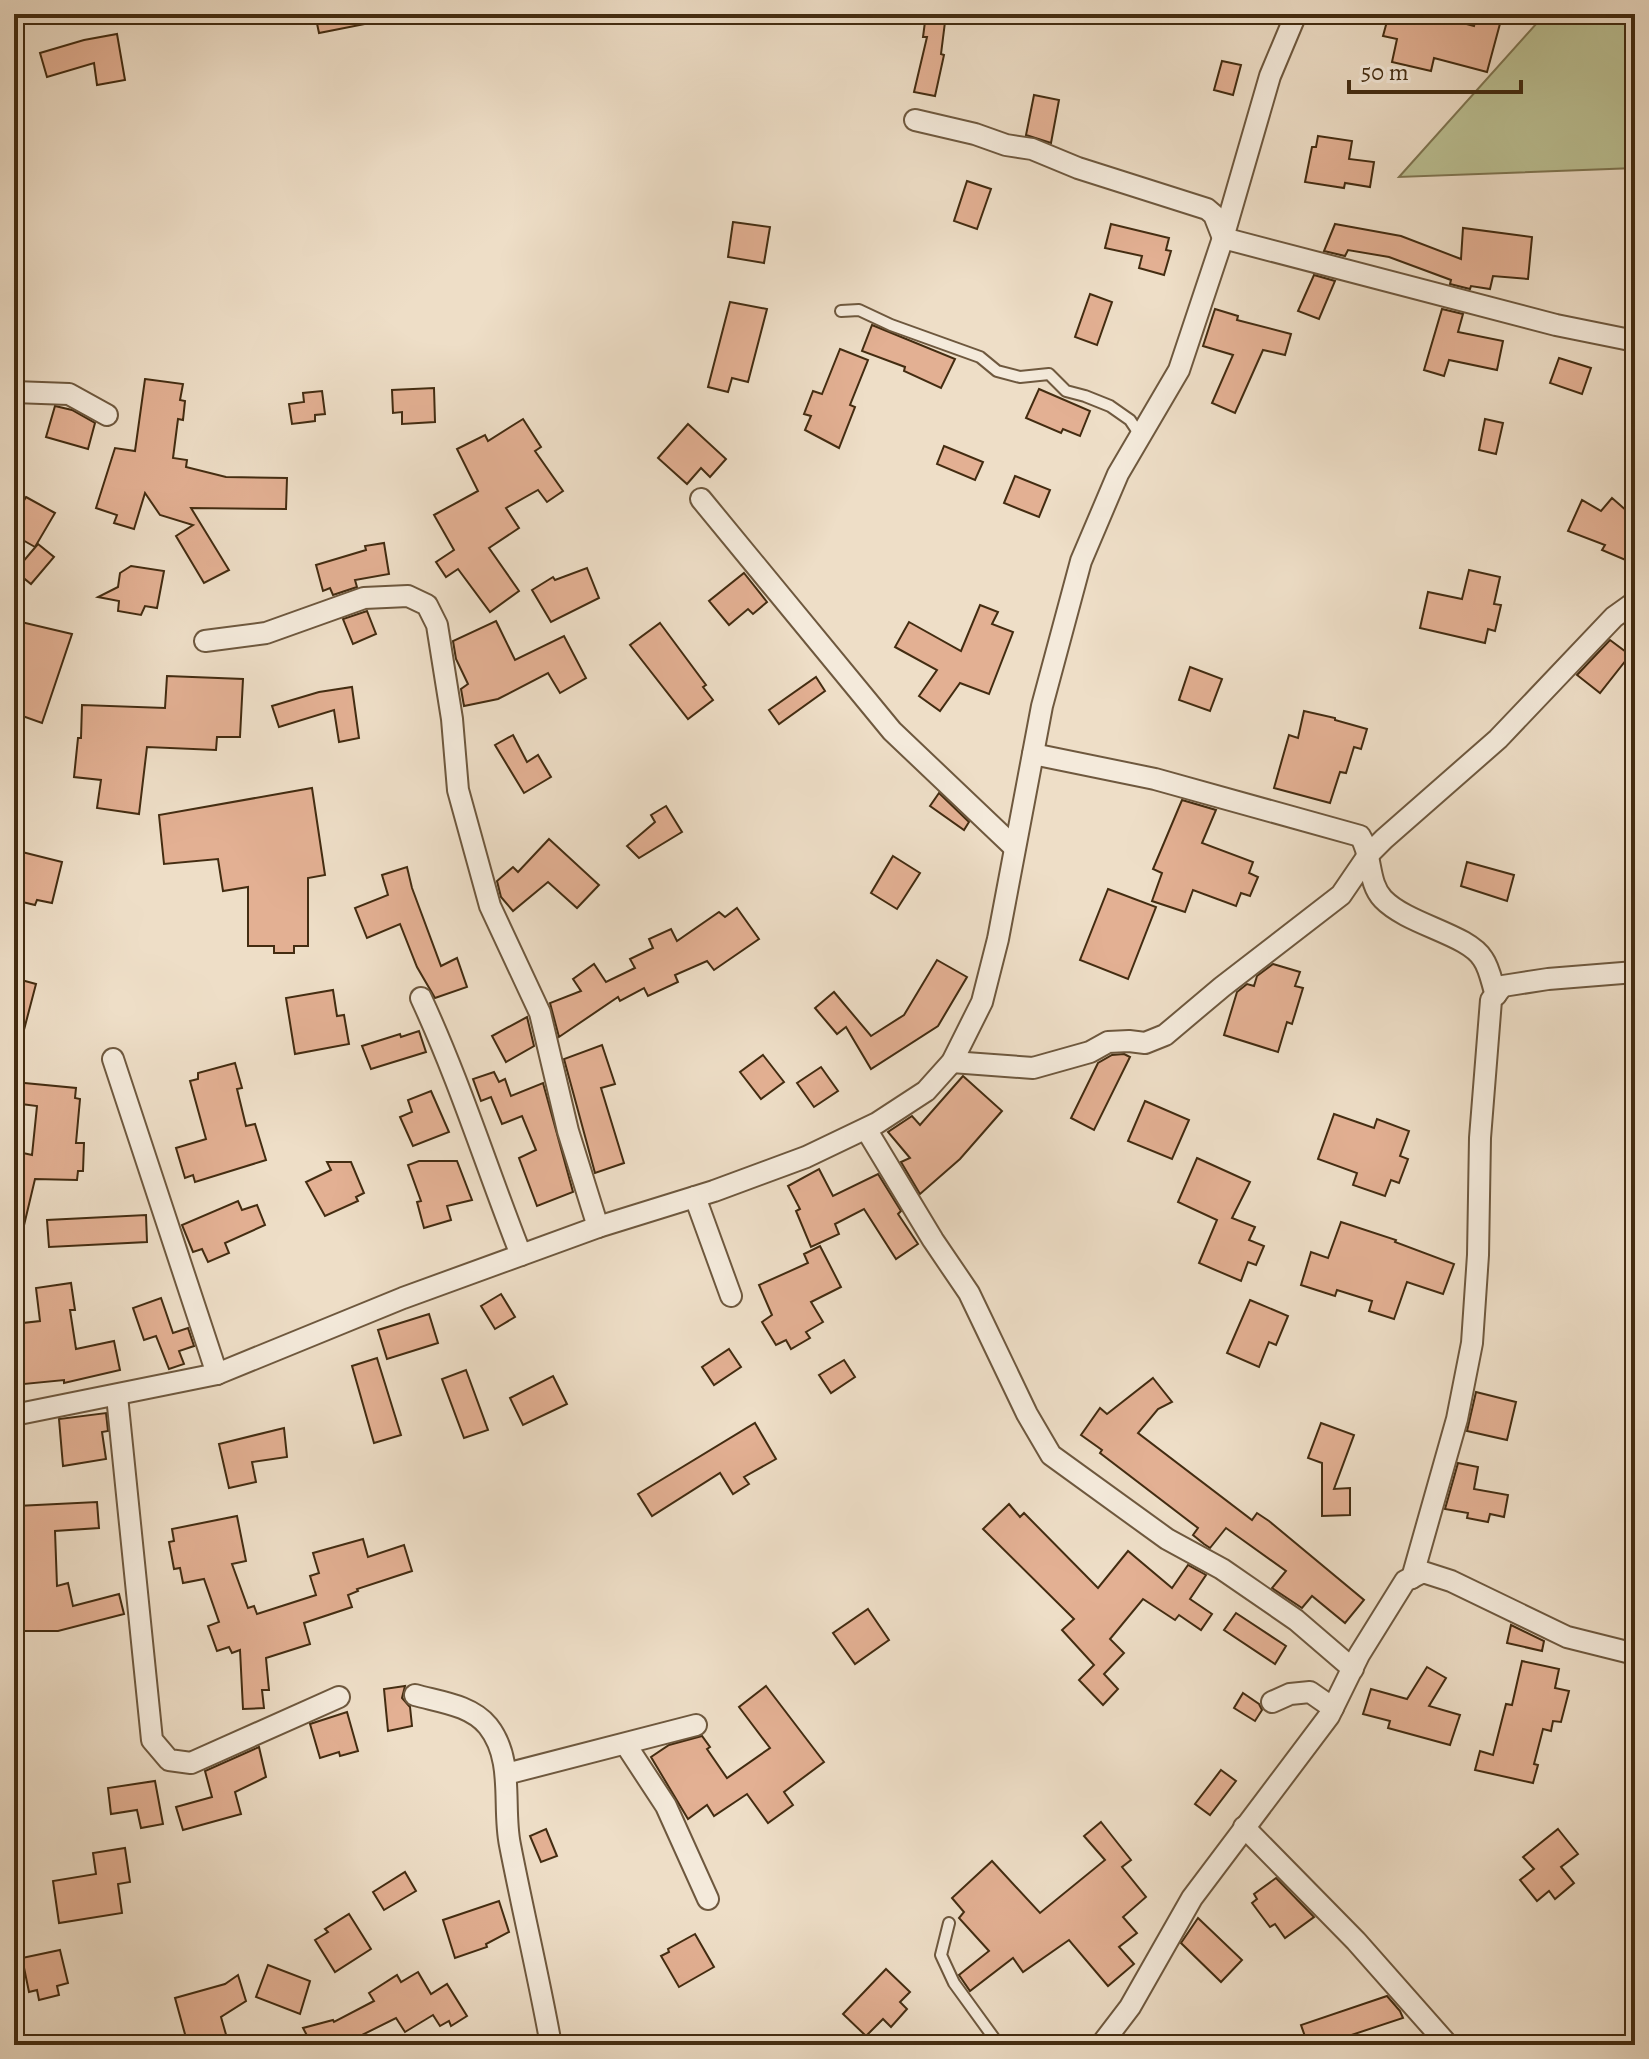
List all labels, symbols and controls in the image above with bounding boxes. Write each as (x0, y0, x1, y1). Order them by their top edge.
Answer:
scale bar (1349, 44, 1521, 94)
text: 50 m (1361, 56, 1409, 88)

